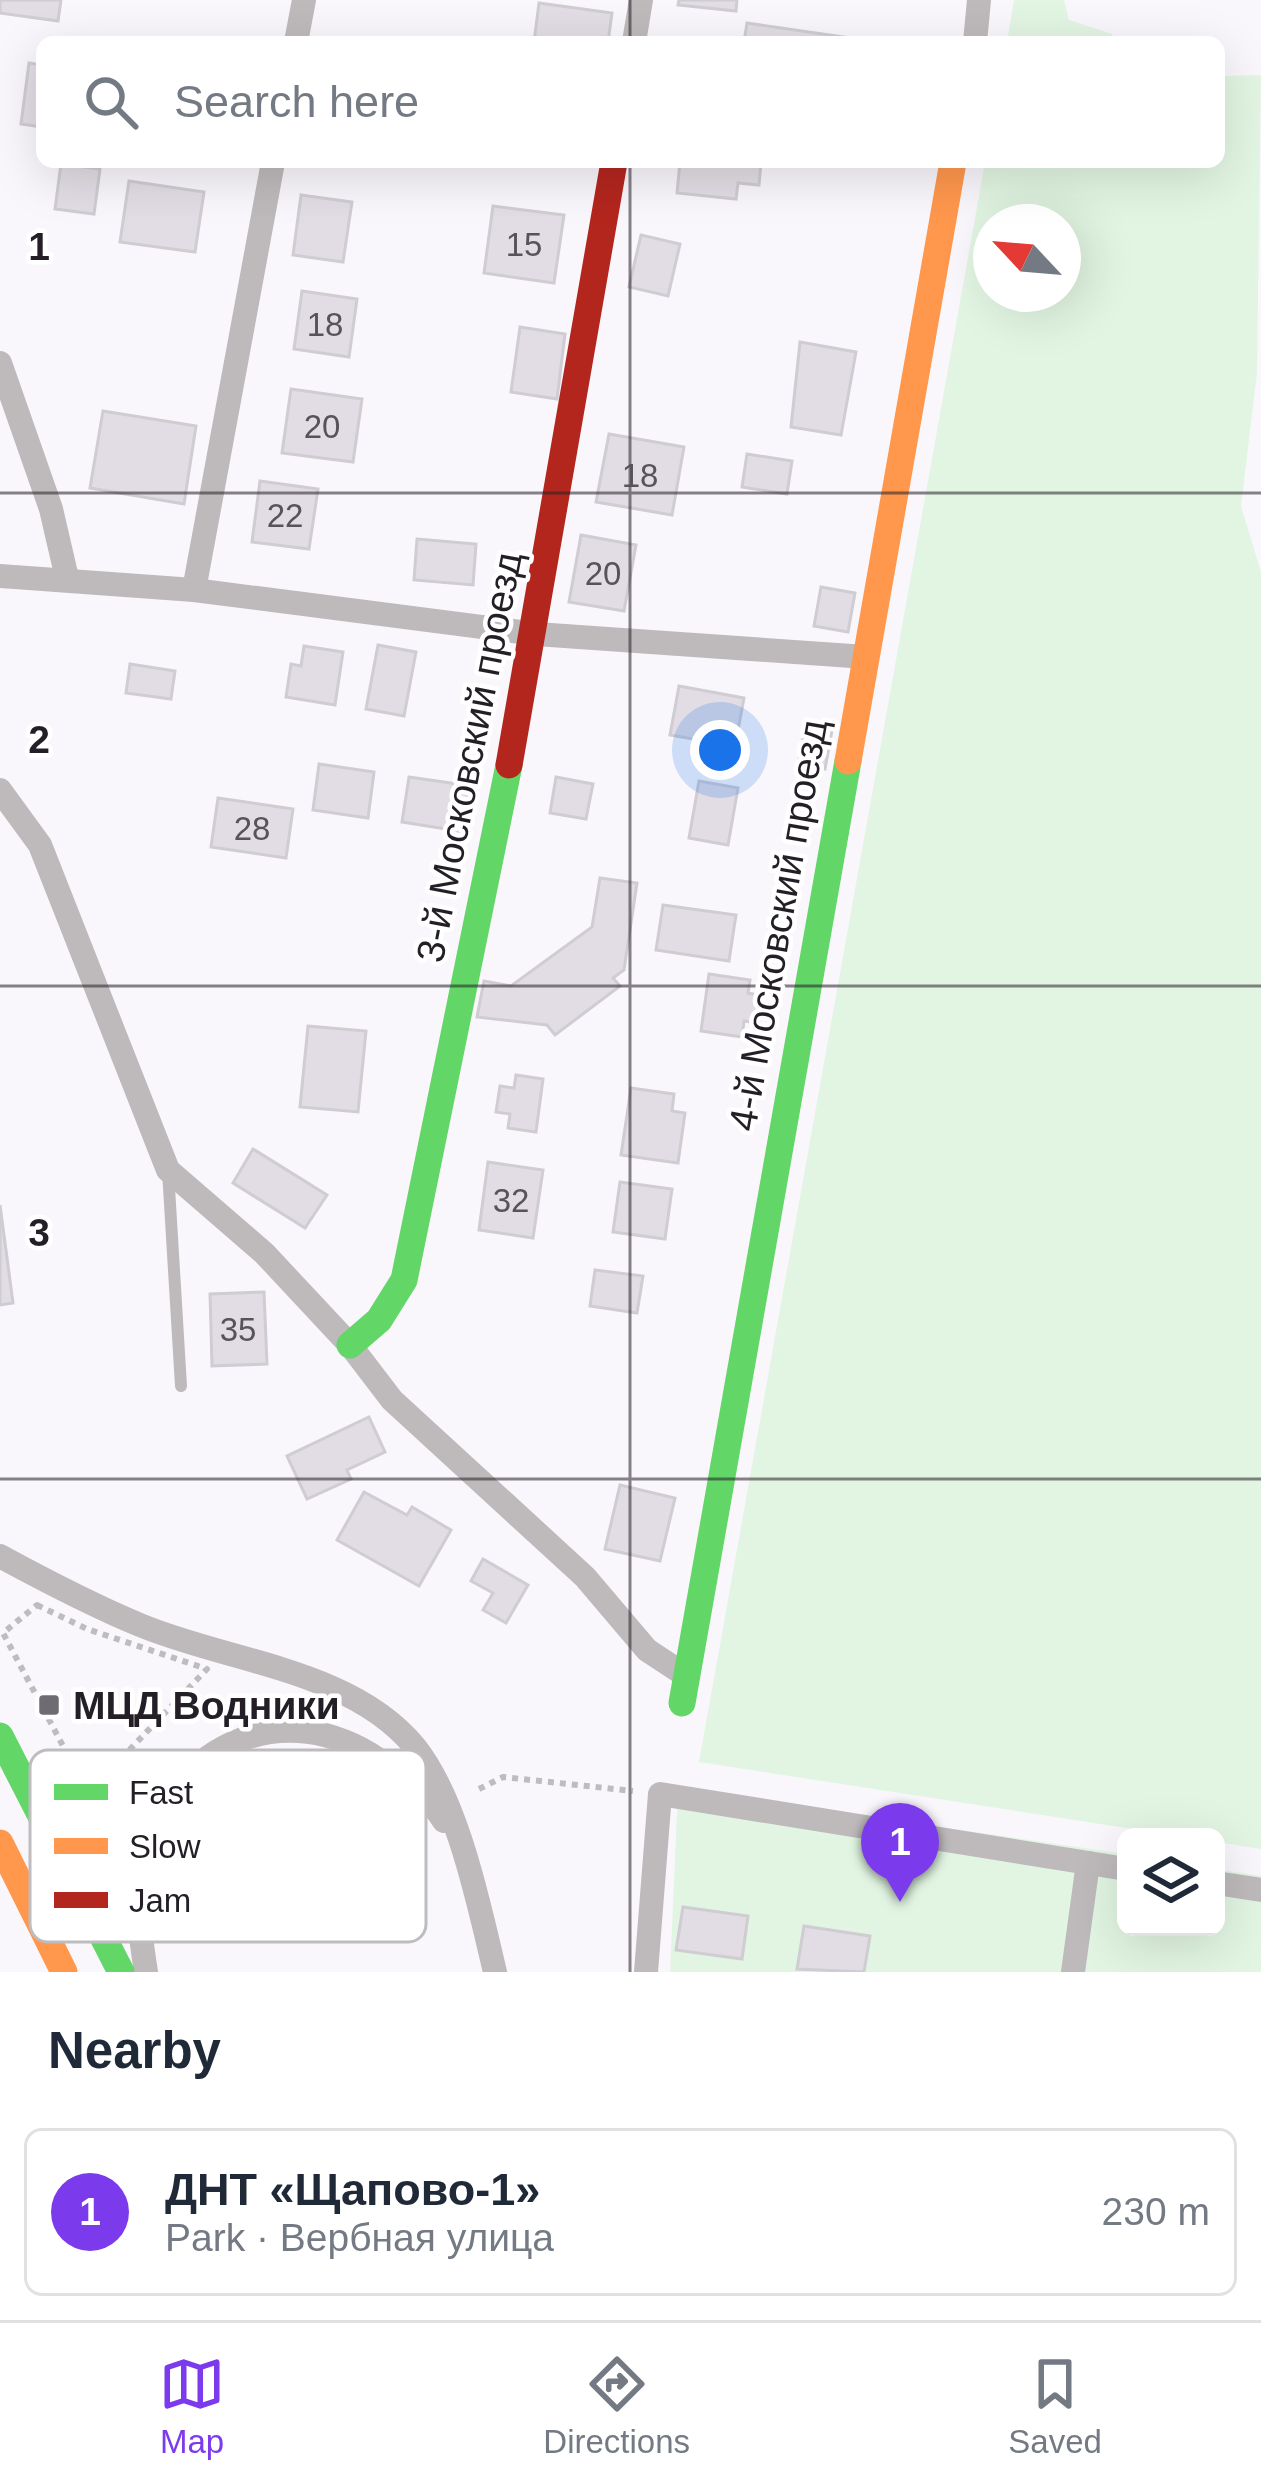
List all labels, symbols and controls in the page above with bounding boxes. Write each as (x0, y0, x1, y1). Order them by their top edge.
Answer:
search box (36, 36, 1225, 168)
icon: search (78, 69, 144, 135)
text: Search here (174, 76, 419, 127)
north arrow (973, 204, 1081, 312)
text: 1 (28, 225, 50, 268)
house number: 15 (506, 226, 542, 263)
house number: 18 (307, 306, 343, 343)
house number: 20 (304, 408, 340, 445)
house number: 18 (622, 457, 658, 494)
house number: 22 (267, 497, 303, 534)
street label: 3-й Московский проезд (408, 548, 530, 966)
house number: 20 (585, 555, 621, 592)
street label: 4-й Московский проезд (721, 716, 835, 1134)
text: 2 (28, 718, 50, 761)
your location (690, 720, 750, 780)
house number: 28 (234, 810, 270, 847)
house number: 32 (493, 1182, 529, 1219)
text: 3 (28, 1211, 50, 1254)
house number: 35 (220, 1311, 256, 1348)
place label: МЦД Водники (73, 1684, 340, 1727)
marker: МЦД Водники (36, 1692, 62, 1718)
legend (30, 1750, 426, 1942)
text: Fast (129, 1774, 193, 1811)
pin: 1 (861, 1803, 939, 1902)
text: Slow (129, 1828, 201, 1865)
map controls (1117, 1828, 1225, 1936)
button: layers (1117, 1828, 1225, 1936)
text: Jam (129, 1882, 191, 1919)
text: Nearby (48, 2022, 221, 2079)
text: ДНТ «Щапово-1» (165, 2164, 540, 2215)
text: 1 (79, 2190, 101, 2233)
text: 230 m (1102, 2190, 1210, 2233)
text: Park · Вербная улица (165, 2216, 554, 2259)
tab: Map (159, 2351, 225, 2461)
tab: Directions (543, 2351, 690, 2461)
tab: Saved (1008, 2351, 1102, 2461)

